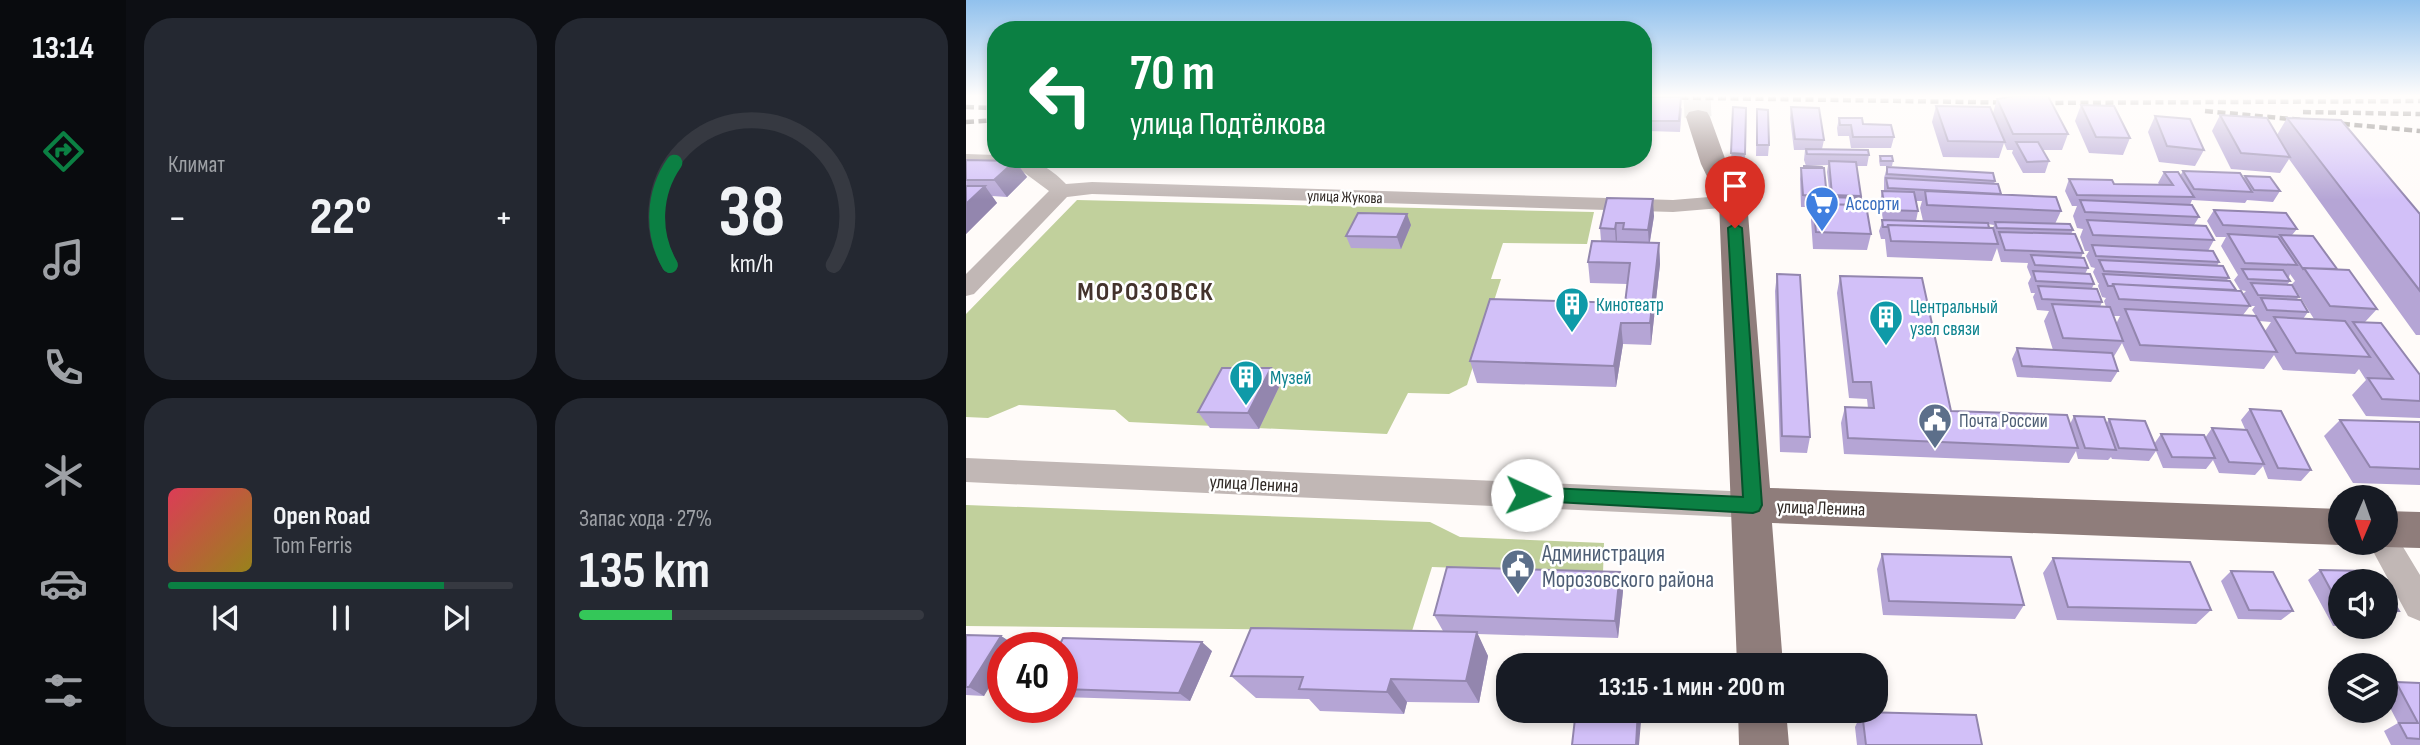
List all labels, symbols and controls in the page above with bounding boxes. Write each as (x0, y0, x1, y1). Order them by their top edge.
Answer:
text: 13:14 (32, 29, 94, 68)
text: 70 m (1130, 45, 1215, 104)
icon: left (1015, 49, 1106, 140)
text: улица Подтёлкова (1130, 105, 1326, 144)
icon: directions (39, 127, 88, 176)
text: Климат (168, 151, 225, 179)
pin (1705, 156, 1765, 228)
icon: arrive (1716, 167, 1754, 205)
text: 38 (718, 169, 785, 257)
supermarket icon: Ассорти (1803, 184, 1841, 233)
text: 22° (309, 186, 372, 249)
street label: улица Жукова (1307, 187, 1383, 208)
place label: Ассорти (1845, 193, 1900, 216)
text: − (168, 196, 187, 241)
text: + (494, 196, 513, 241)
icon: music (39, 235, 88, 284)
text: km/h (730, 249, 773, 280)
district label: МОРОЗОВСК (1077, 277, 1215, 308)
building icon: Кинотеатр (1553, 285, 1591, 334)
place label: Кинотеатр (1596, 294, 1664, 317)
place label: Центральный узел связи (1910, 296, 1998, 341)
building icon: Центральный узел связи (1867, 298, 1905, 347)
icon: phone (39, 343, 88, 392)
building icon: Музей (1227, 358, 1265, 407)
place label: Музей (1270, 367, 1311, 390)
public building icon: Почта России (1916, 401, 1954, 450)
place label: Почта России (1959, 410, 2048, 433)
icon: climate (39, 451, 88, 500)
position arrow (1490, 458, 1564, 532)
street label: улица Ленина (1209, 471, 1299, 498)
north arrow (2328, 485, 2398, 555)
map controls (2328, 485, 2398, 723)
street label: улица Ленина (1776, 495, 1866, 522)
text: Open Road (273, 501, 370, 532)
text: Запас хода · 27% (579, 505, 712, 533)
text: Tom Ferris (273, 532, 352, 560)
text: 135 km (579, 540, 710, 603)
place label: Администрация Морозовского района (1541, 540, 1714, 594)
public building icon: Администрация Морозовского района (1499, 547, 1537, 596)
icon: car (39, 559, 88, 608)
button: sound (2328, 569, 2398, 639)
icon: previous (207, 599, 245, 637)
icon: pause (322, 599, 360, 637)
icon: next (437, 599, 475, 637)
speed limit sign: 40 (987, 632, 1078, 723)
button: layers (2328, 653, 2398, 723)
icon: filters (39, 666, 88, 715)
text: 13:15 · 1 мин · 200 m (1599, 672, 1785, 703)

